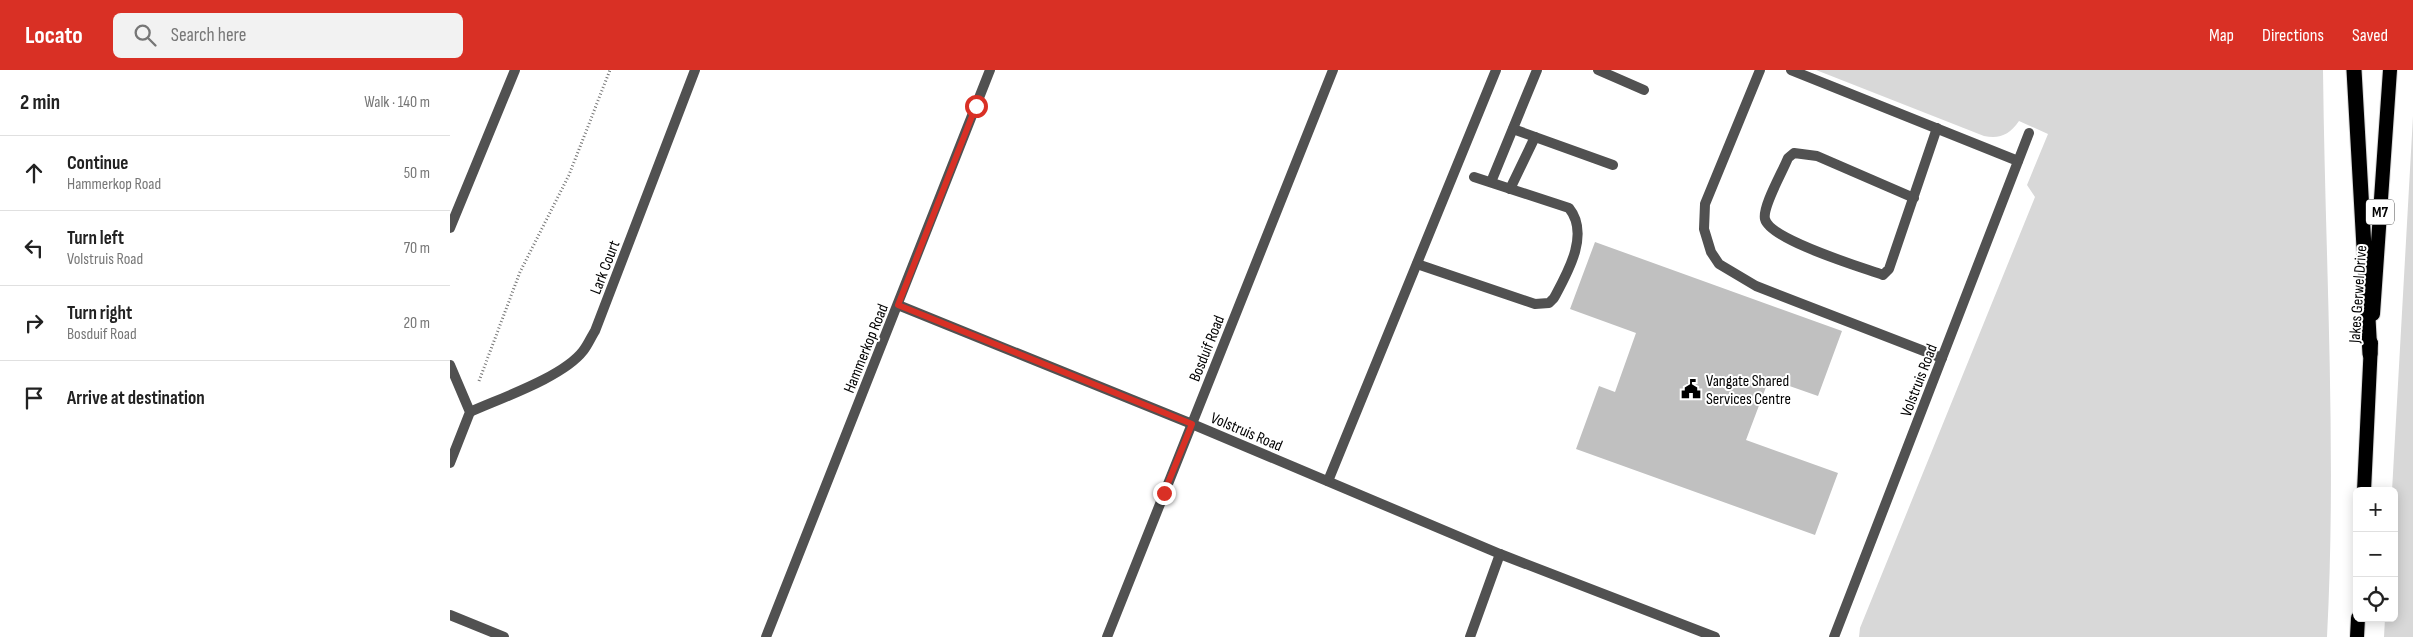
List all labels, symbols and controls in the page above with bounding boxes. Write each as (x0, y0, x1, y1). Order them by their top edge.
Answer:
search box (113, 13, 463, 58)
text: Locato (25, 21, 83, 50)
icon: search (131, 21, 159, 49)
text: Search here (171, 24, 246, 47)
text: Map (2209, 25, 2234, 46)
text: Directions (2262, 25, 2324, 46)
text: Saved (2352, 25, 2388, 46)
text: 2 min (20, 90, 60, 115)
text: Walk · 140 m (364, 93, 430, 112)
route start (965, 95, 988, 118)
text: Continue (67, 152, 128, 175)
icon: ahead (20, 159, 48, 187)
text: 50 m (404, 164, 430, 183)
text: Hammerkop Road (67, 175, 161, 194)
road number: M7 (2366, 200, 2394, 224)
text: Turn left (67, 227, 124, 250)
icon: left (20, 234, 48, 262)
street label: Lark Court (587, 238, 624, 297)
text: 70 m (404, 239, 430, 258)
street label: Jakes Gerwel Drive (2346, 245, 2371, 345)
text: Volstruis Road (67, 250, 143, 269)
street label: Hammerkop Road (840, 301, 893, 396)
text: Turn right (67, 302, 132, 325)
icon: right (20, 309, 48, 337)
street label: Bosduif Road (1186, 313, 1229, 384)
text: 20 m (403, 314, 430, 333)
text: Bosduif Road (67, 325, 137, 344)
street label: Volstruis Road (1897, 342, 1942, 419)
place label: Vangate Shared Services Centre (1706, 372, 1791, 409)
public building icon: Vangate Shared Services Centre (1680, 378, 1702, 400)
icon: arrive (20, 384, 48, 412)
text: Arrive at destination (67, 387, 205, 410)
street label: Volstruis Road (1208, 409, 1285, 456)
route end (1153, 482, 1176, 505)
map controls (2353, 487, 2398, 622)
button: + (2353, 487, 2398, 532)
button: − (2353, 532, 2398, 577)
button: locate (2353, 577, 2398, 622)

